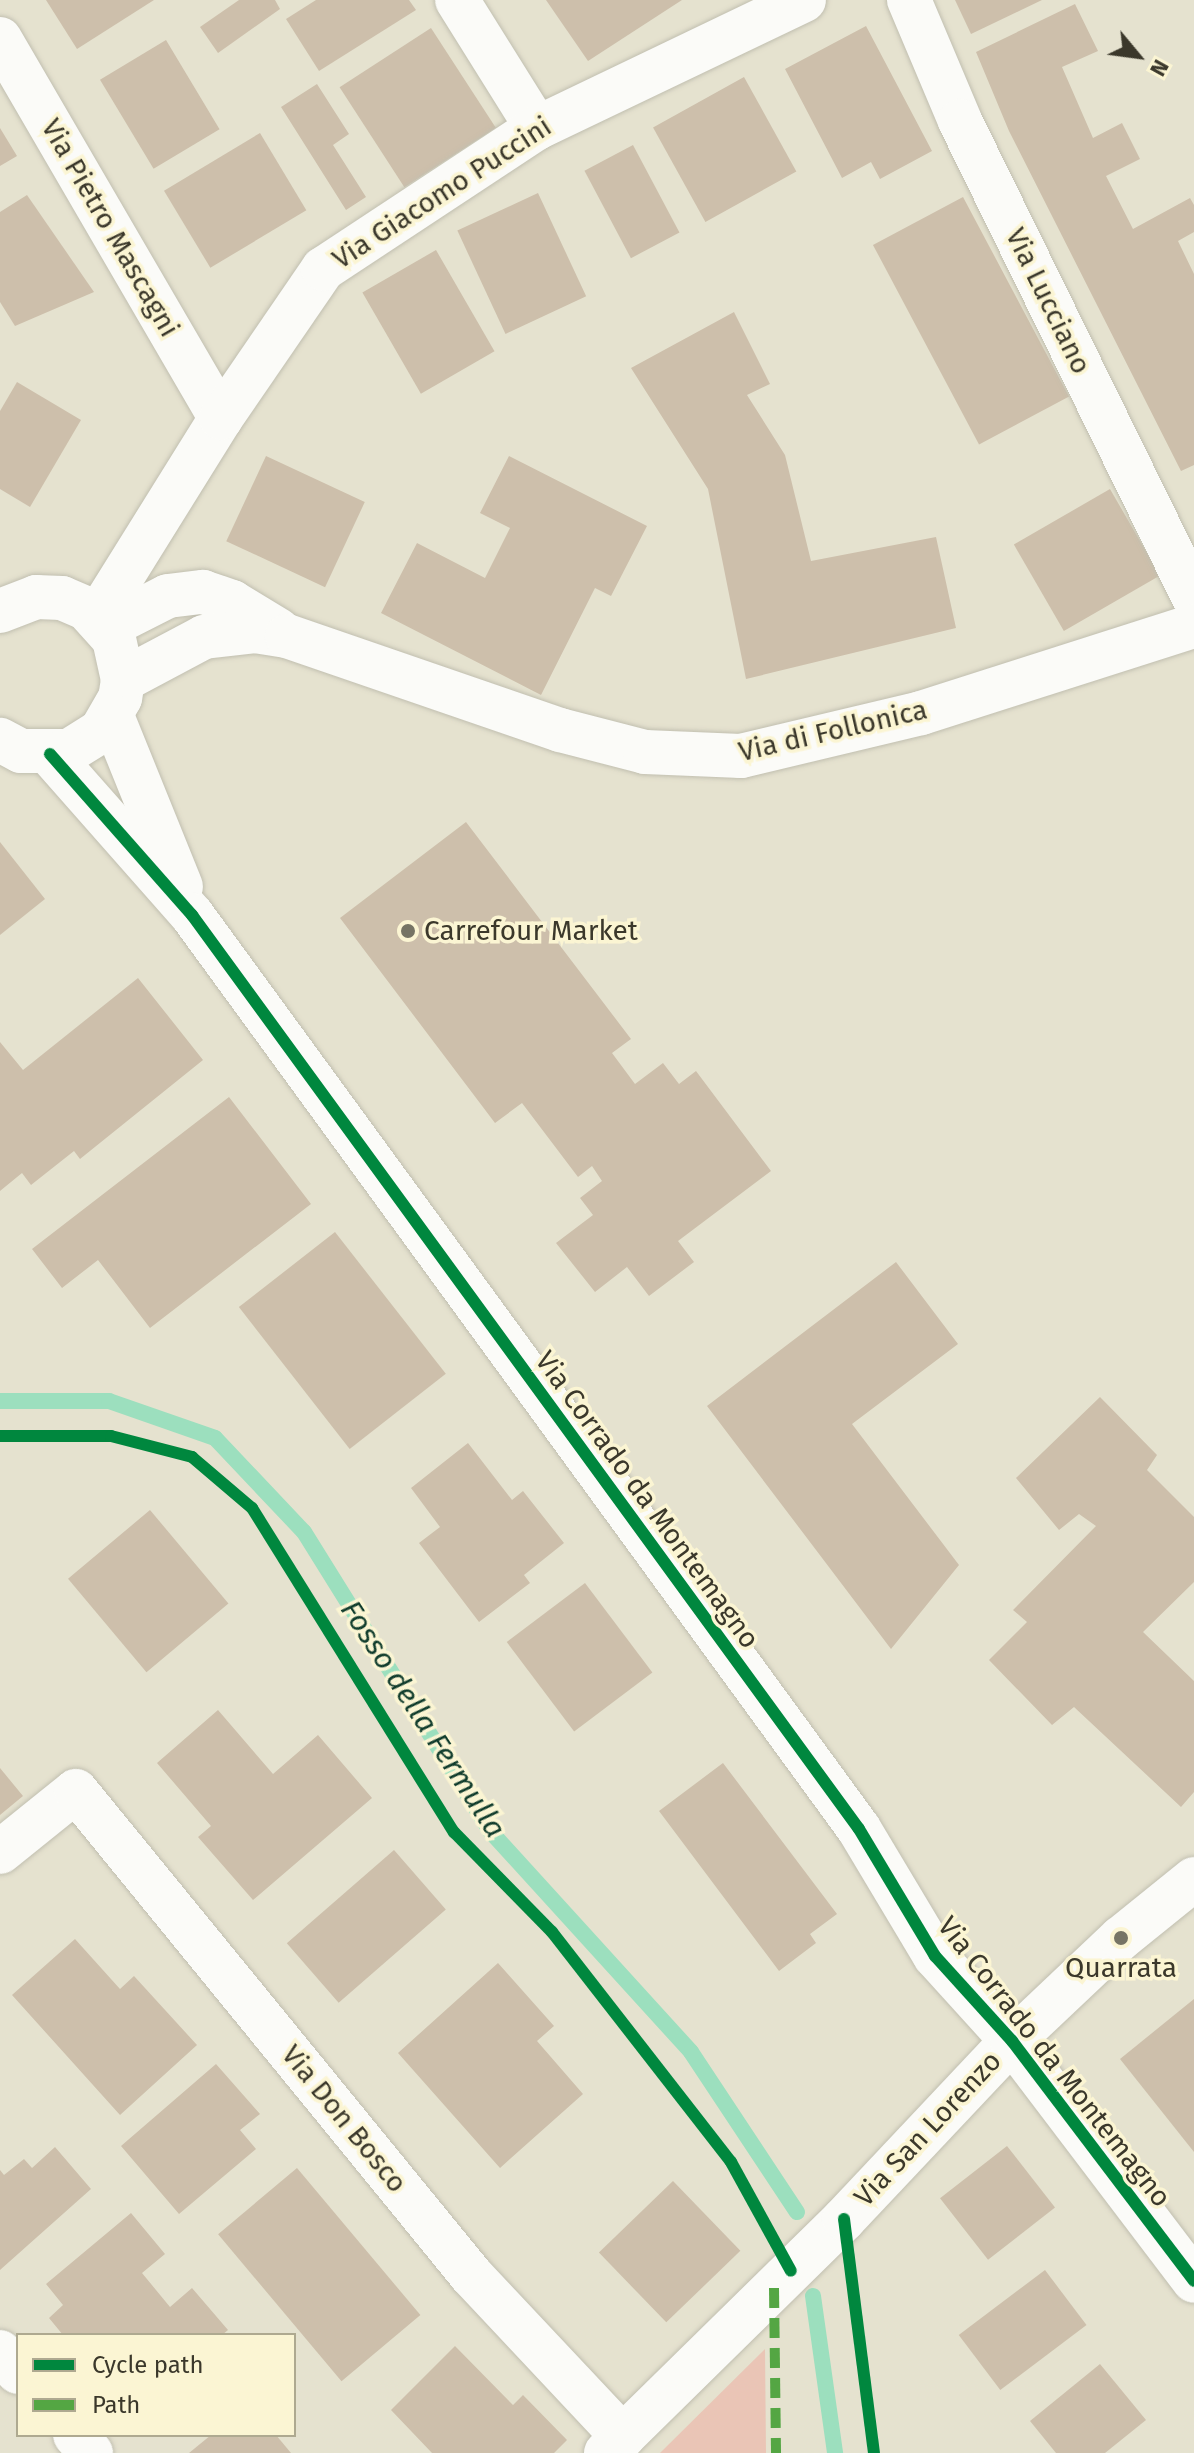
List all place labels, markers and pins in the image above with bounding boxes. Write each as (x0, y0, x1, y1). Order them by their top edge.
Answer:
place label: Carrefour Market (424, 914, 638, 948)
marker: Carrefour Market (399, 922, 417, 940)
marker: Quarrata (1112, 1929, 1130, 1947)
place label: Quarrata (1065, 1951, 1177, 1985)

